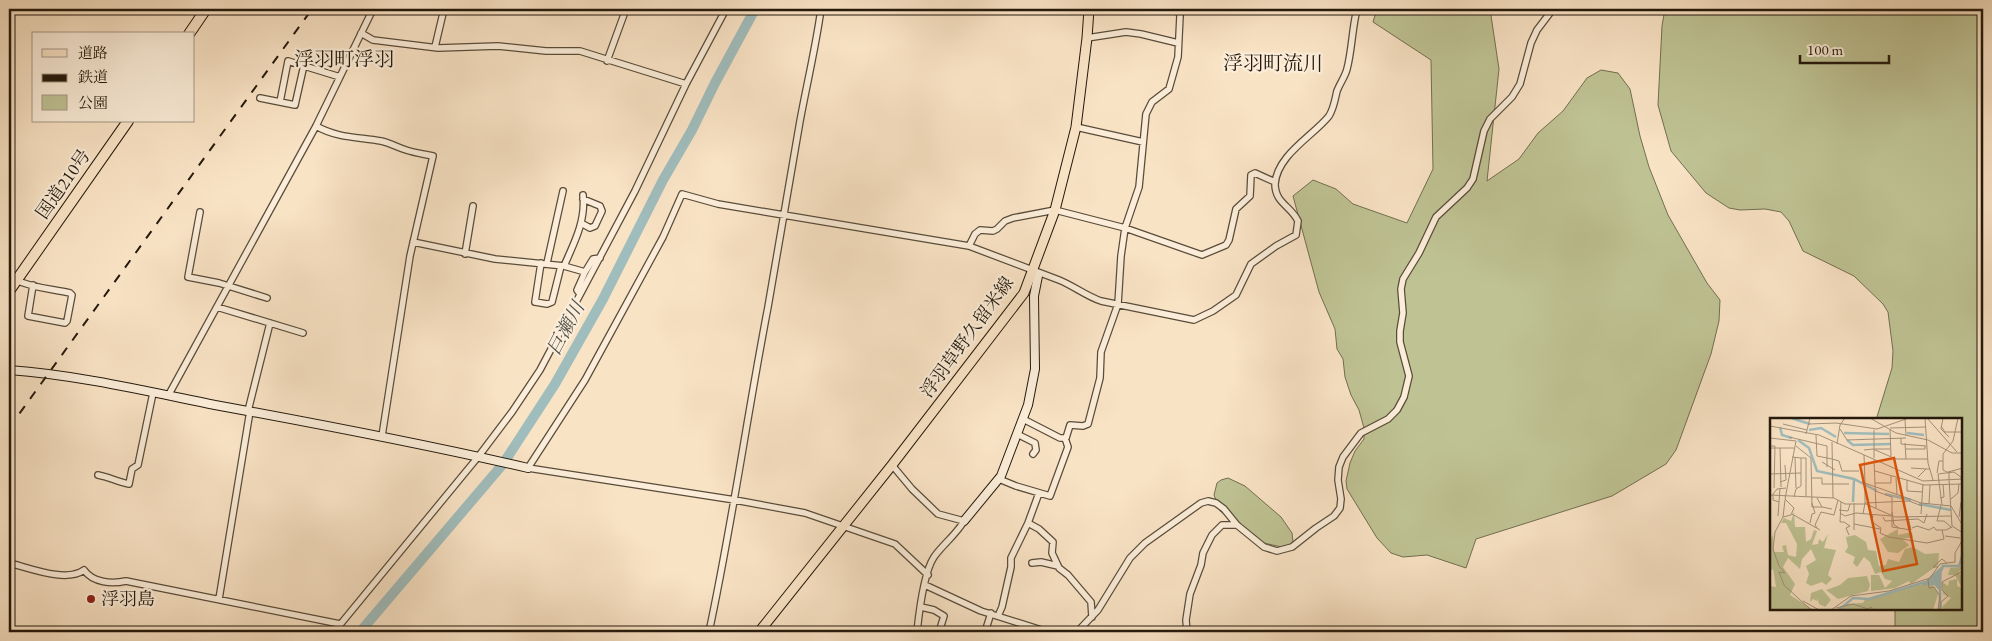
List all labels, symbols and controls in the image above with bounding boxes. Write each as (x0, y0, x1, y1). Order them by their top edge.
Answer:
legend (32, 32, 195, 122)
scale bar (1800, 32, 1888, 64)
text: 100 m (1807, 40, 1844, 59)
text: 道路 (78, 43, 108, 62)
district label: 浮羽町浮羽 (294, 46, 394, 72)
district label: 浮羽町流川 (1223, 50, 1323, 76)
text: 鉄道 (78, 67, 108, 86)
text: 公園 (78, 93, 108, 112)
street label: 国道210号 (30, 144, 95, 223)
street label: 浮羽草野久留米線 (915, 272, 1018, 402)
water label: 巨瀬川 (541, 295, 591, 359)
inset map (1770, 418, 1962, 611)
place label: 浮羽島 (101, 587, 155, 610)
marker: 浮羽島 (85, 593, 97, 605)

